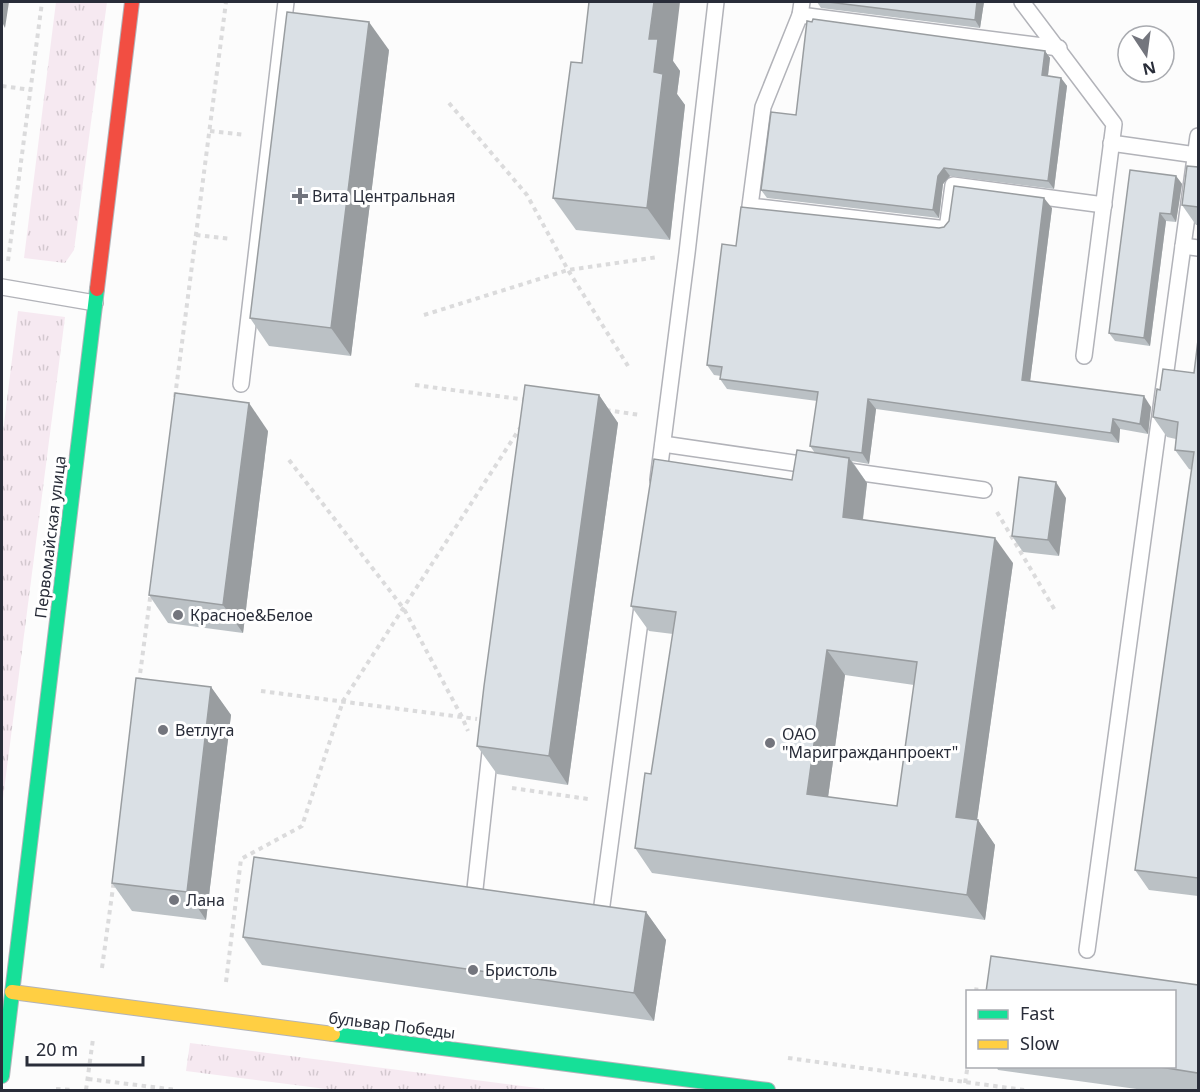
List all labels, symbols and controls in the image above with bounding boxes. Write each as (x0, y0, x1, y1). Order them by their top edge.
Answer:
north arrow (1116, 24, 1176, 84)
text: N (1141, 56, 1158, 81)
place label: Вита Центральная (312, 185, 455, 207)
marker: Вита Центральная (293, 189, 307, 203)
street label: Первомайская улица (29, 454, 71, 620)
place label: Красное&Белое (190, 604, 313, 626)
marker: Красное&Белое (171, 608, 185, 622)
place label: Ветлуга (175, 719, 234, 741)
marker: Ветлуга (156, 723, 170, 737)
place label: OAO "Маригражданпроект" (782, 723, 958, 763)
marker: OAO "Маригражданпроект" (763, 736, 777, 750)
place label: Лана (186, 889, 225, 911)
marker: Лана (167, 893, 181, 907)
place label: Бристоль (485, 959, 557, 981)
marker: Бристоль (466, 963, 480, 977)
legend (966, 990, 1176, 1068)
text: Fast (1020, 1001, 1055, 1025)
street label: бульвар Победы (327, 1006, 457, 1044)
scale bar (27, 1029, 142, 1067)
text: Slow (1020, 1031, 1059, 1055)
text: 20 m (36, 1037, 78, 1061)

